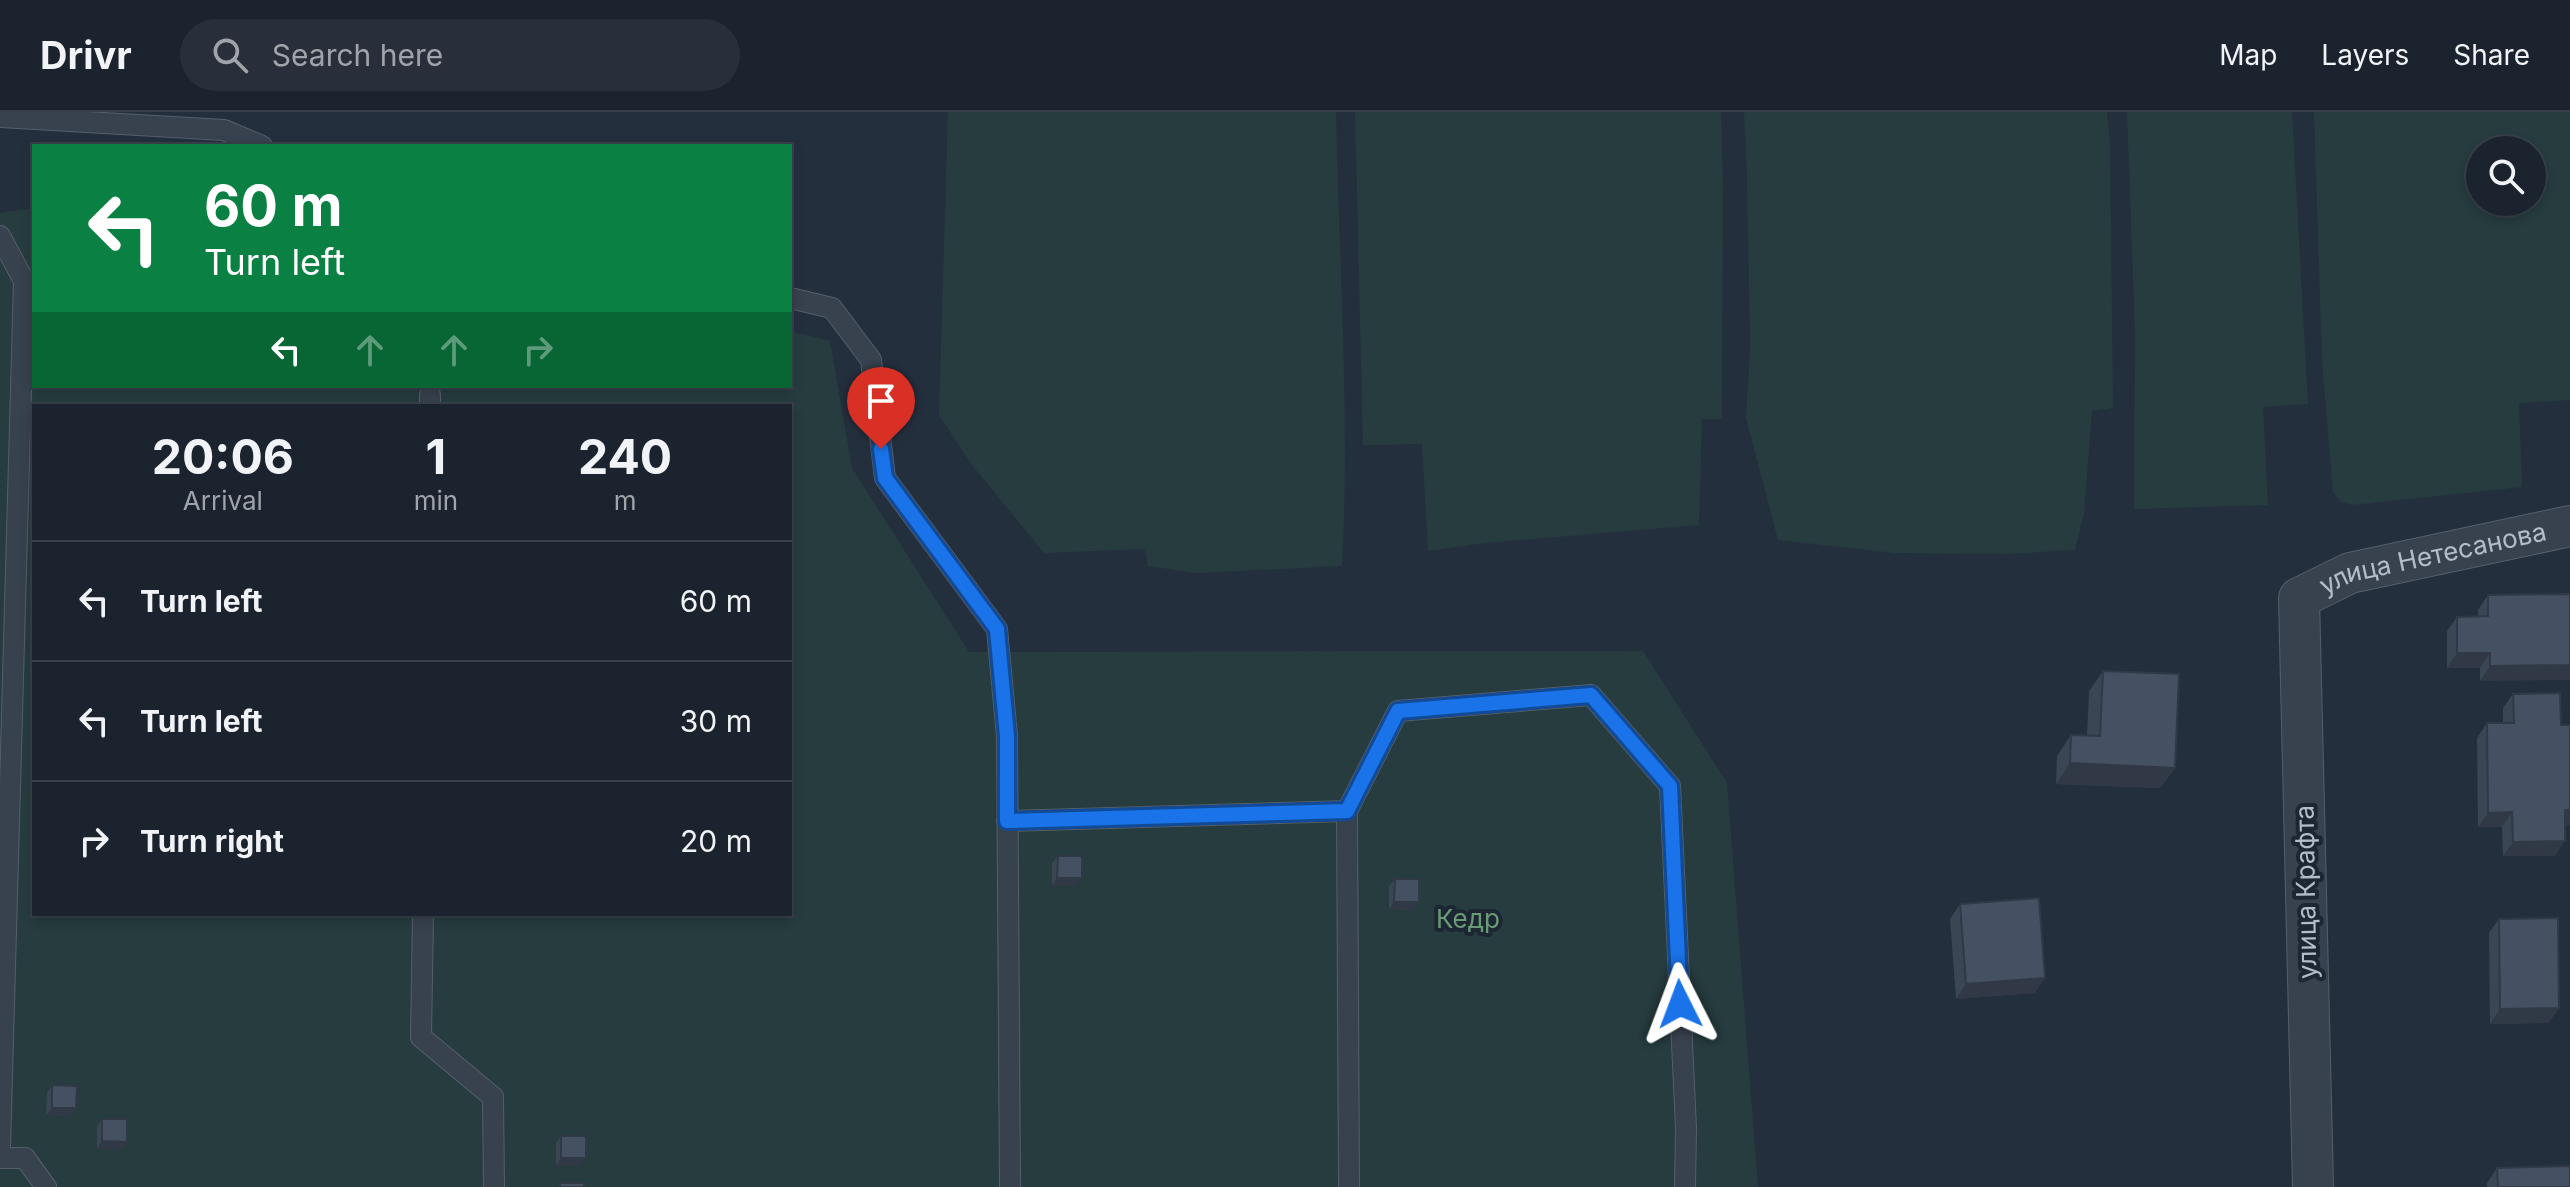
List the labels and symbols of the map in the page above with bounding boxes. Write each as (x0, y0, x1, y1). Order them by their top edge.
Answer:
pin (847, 367, 915, 449)
street label: улица Нетесанова (2314, 515, 2549, 601)
street label: улица Крафта (2288, 805, 2323, 979)
park label: Кедр (1436, 903, 1500, 934)
position arrow (1638, 962, 1722, 1046)

